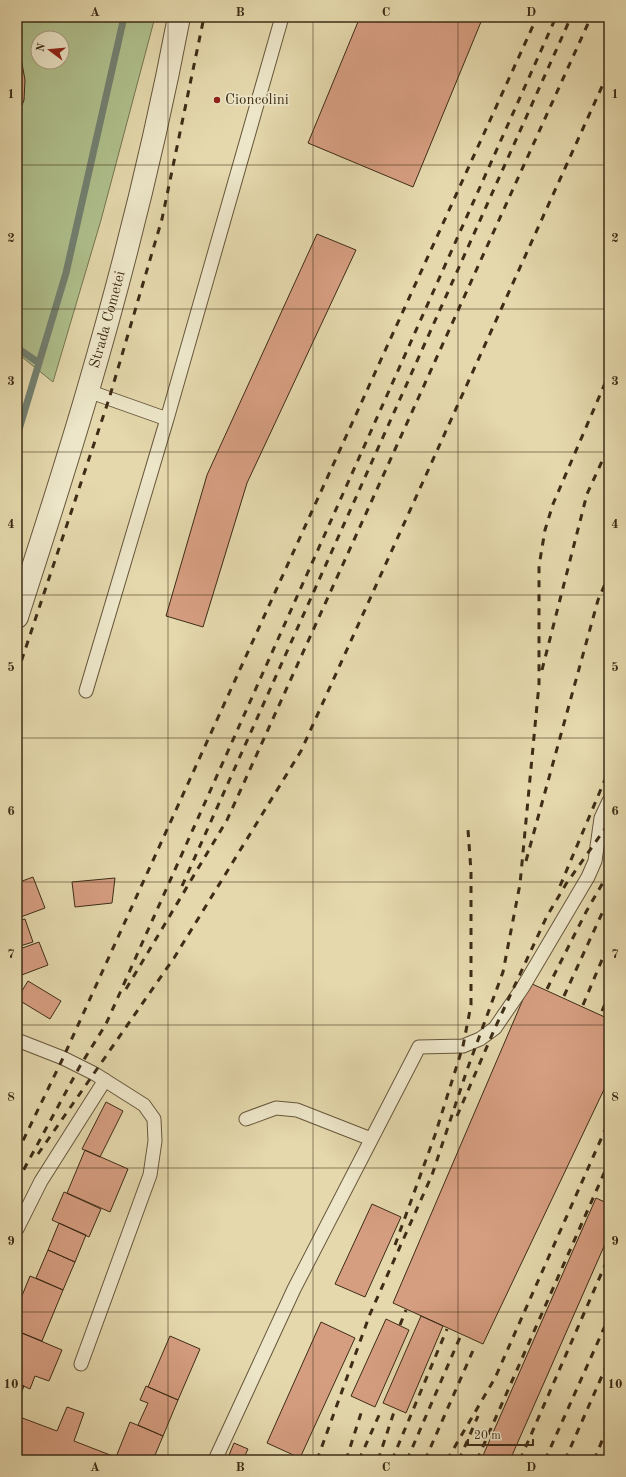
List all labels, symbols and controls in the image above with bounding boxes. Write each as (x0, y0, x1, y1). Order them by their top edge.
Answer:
text: A (90, 6, 100, 19)
text: B (235, 6, 245, 19)
text: C (382, 6, 390, 19)
text: D (526, 6, 536, 19)
north arrow (30, 30, 70, 70)
text: N (35, 42, 48, 53)
text: 1 (7, 88, 15, 101)
text: 1 (611, 88, 619, 101)
place label: Cioncolini (225, 93, 289, 108)
marker: Cioncolini (212, 95, 222, 105)
text: 2 (7, 232, 15, 245)
text: 2 (611, 232, 619, 245)
street label: Strada Cometei (87, 269, 128, 370)
text: 3 (7, 375, 15, 388)
text: 3 (611, 375, 619, 388)
text: 4 (7, 518, 15, 531)
text: 4 (611, 518, 619, 531)
text: 5 (7, 661, 15, 674)
text: 5 (611, 661, 619, 674)
text: 6 (7, 805, 15, 818)
text: 6 (611, 805, 619, 818)
text: 7 (7, 948, 15, 961)
text: 7 (611, 948, 619, 961)
text: 8 (7, 1091, 15, 1104)
text: 8 (611, 1091, 619, 1104)
text: 9 (7, 1235, 15, 1248)
text: 9 (611, 1235, 619, 1248)
text: 10 (3, 1378, 19, 1391)
text: 10 (607, 1378, 623, 1391)
scale bar (468, 1421, 533, 1447)
text: 20 m (474, 1430, 501, 1442)
text: A (90, 1461, 100, 1474)
text: B (235, 1461, 245, 1474)
text: C (382, 1461, 390, 1474)
text: D (526, 1461, 536, 1474)

